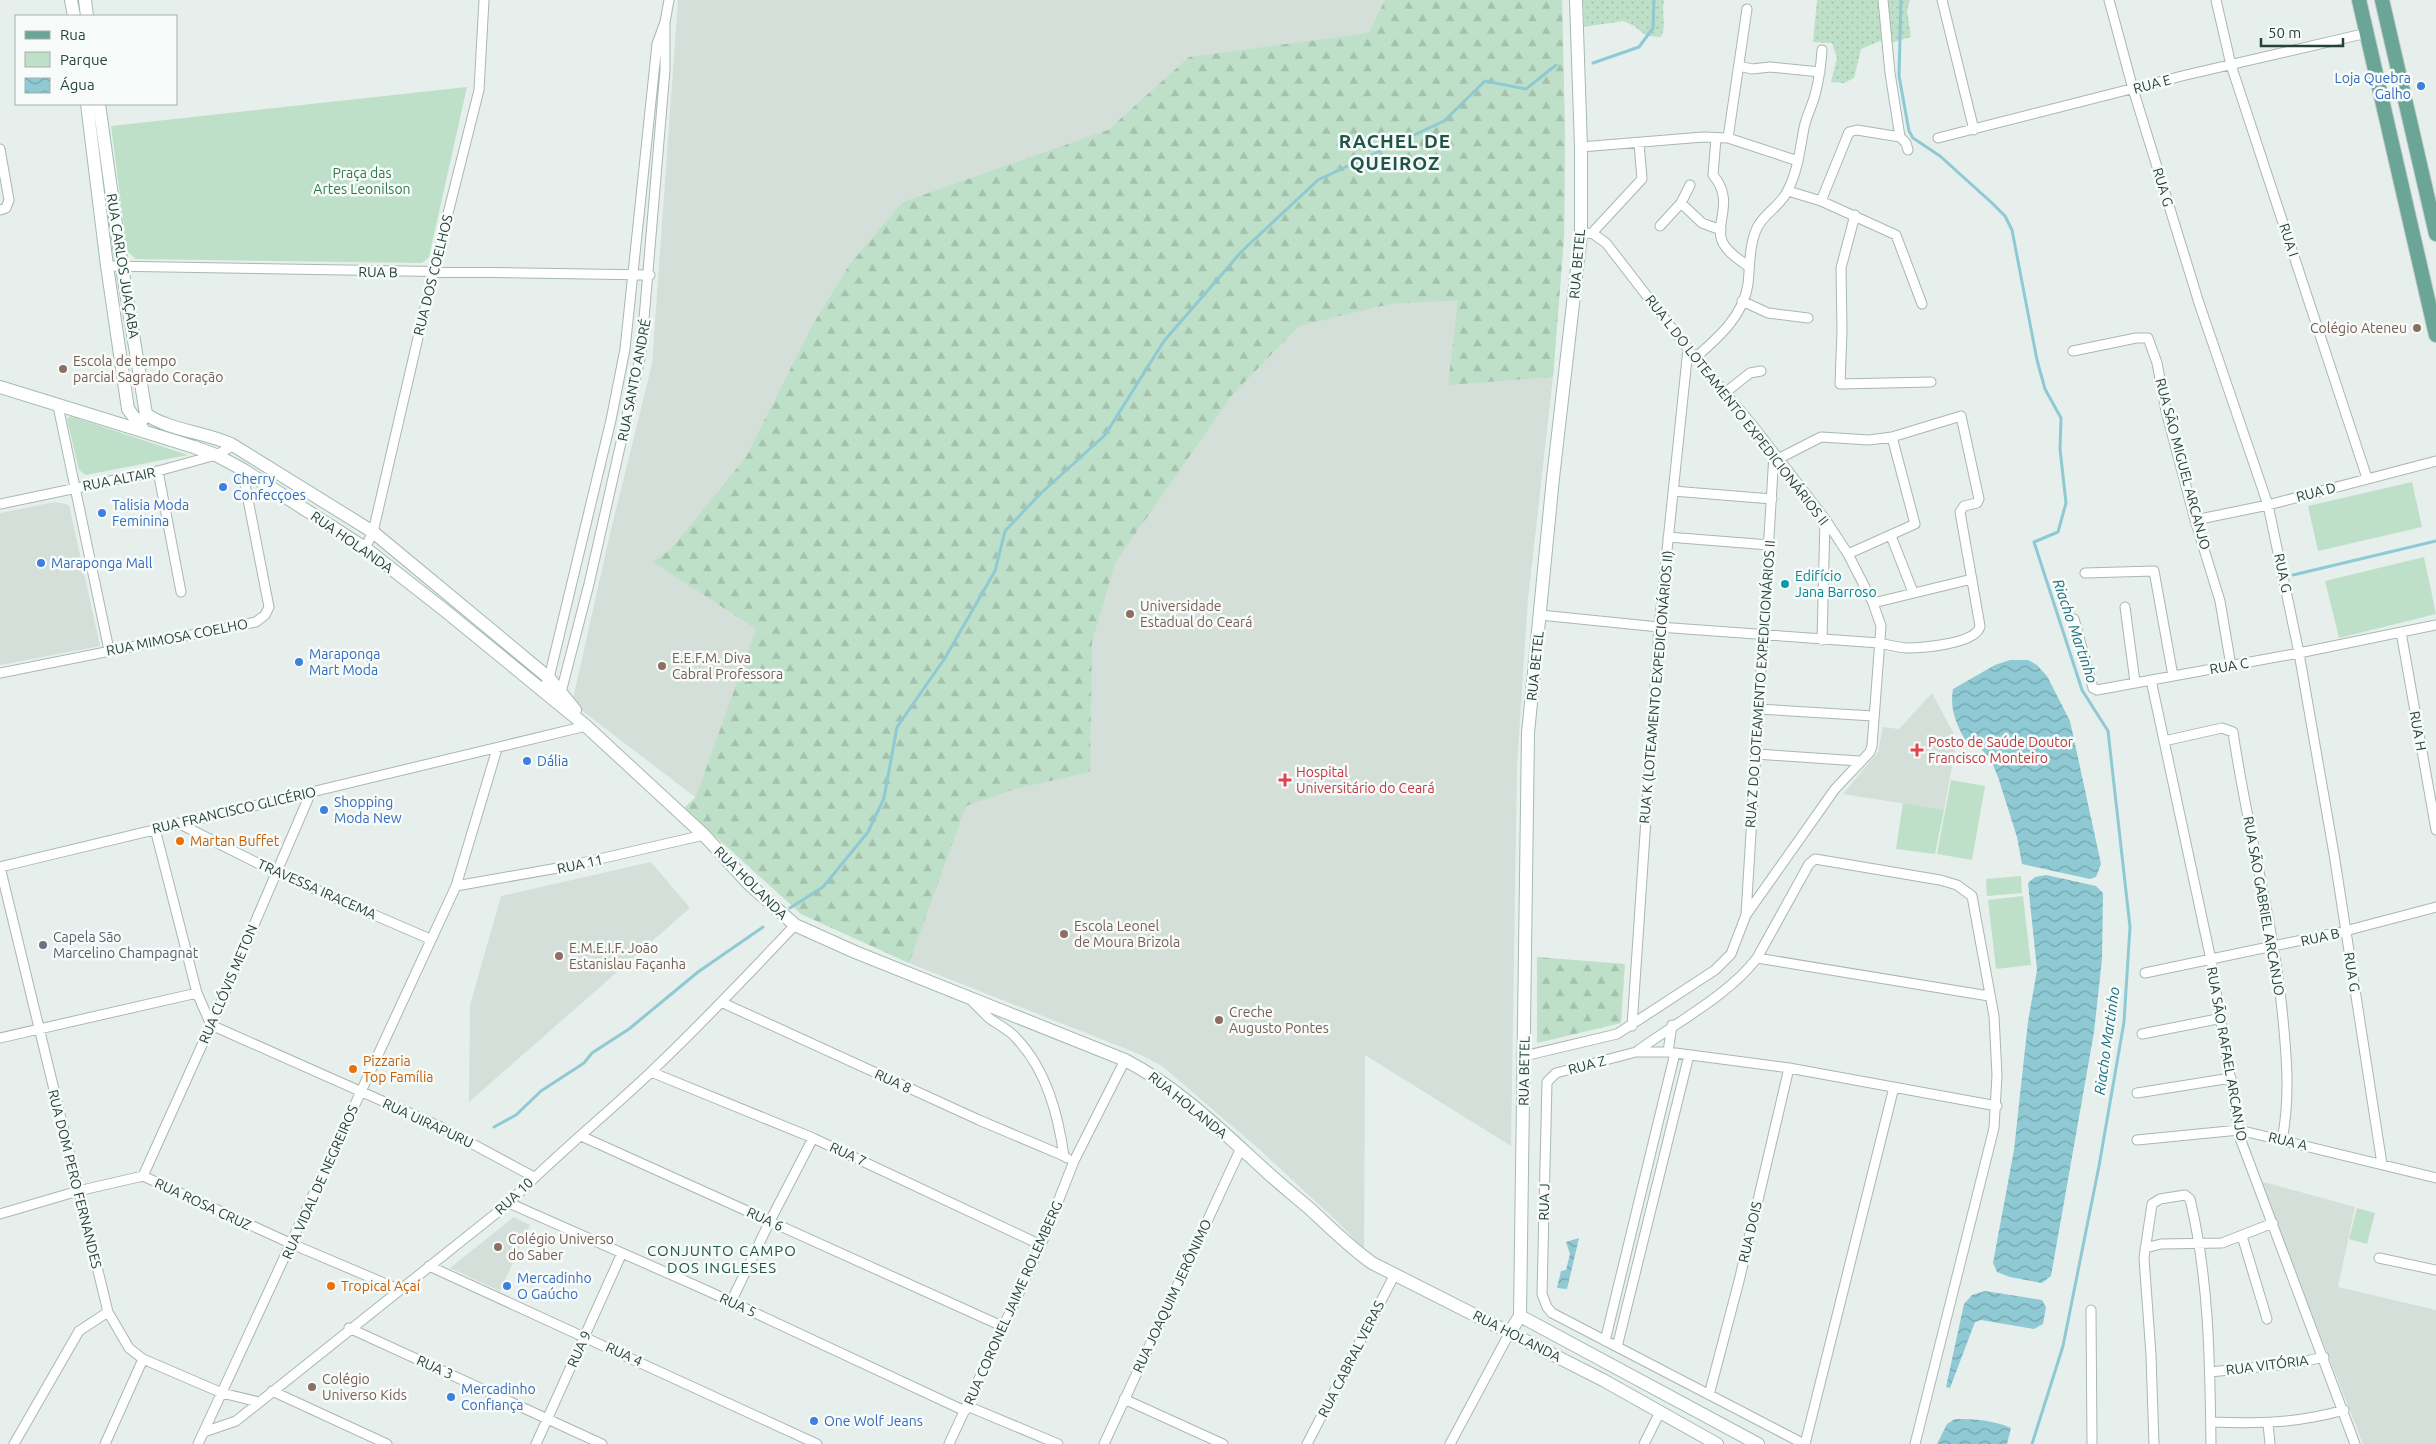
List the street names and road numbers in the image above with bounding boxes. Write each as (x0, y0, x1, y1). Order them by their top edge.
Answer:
street label: RUA E (2131, 71, 2173, 97)
street label: RUA G (2150, 166, 2176, 208)
street label: RUA CARLOS JUAÇABA (104, 192, 142, 340)
street label: RUA DOS COELHOS (410, 213, 456, 337)
street label: RUA I (2276, 221, 2302, 259)
street label: RUA BETEL (1566, 228, 1588, 300)
street label: RUA B (358, 264, 398, 280)
street label: RUA L DO LOTEAMENTO EXPEDICIONÁRIOS II (1642, 291, 1833, 528)
street label: RUA SANTO ANDRÉ (613, 317, 654, 442)
street label: RUA SÃO MIGUEL ARCANJO (2152, 376, 2215, 552)
street label: RUA ALTAIR (81, 464, 157, 494)
street label: RUA D (2294, 479, 2338, 505)
street label: RUA HOLANDA (308, 508, 396, 576)
street label: RUA Z DO LOTEAMENTO EXPEDICIONÁRIOS II (1741, 539, 1778, 829)
street label: RUA K (LOTEAMENTO EXPEDICIONÁRIOS II) (1635, 550, 1676, 824)
street label: RUA G (2271, 552, 2295, 594)
street label: RUA MIMOSA COELHO (105, 615, 249, 659)
street label: RUA BETEL (1523, 630, 1547, 702)
street label: RUA C (2208, 655, 2250, 677)
street label: RUA H (2407, 710, 2429, 752)
street label: RUA FRANCISCO GLICÉRIO (150, 782, 318, 837)
street label: RUA SÃO GABRIEL ARCANJO (2240, 815, 2289, 997)
street label: RUA HOLANDA (711, 843, 791, 923)
street label: RUA 11 (556, 851, 604, 877)
street label: TRAVESSA IRACEMA (255, 856, 379, 922)
street label: RUA CLÓVIS METON (195, 922, 260, 1046)
street label: RUA B (2299, 925, 2341, 949)
street label: RUA G (2341, 951, 2363, 993)
street label: RUA SÃO RAFAEL ARCANJO (2204, 965, 2251, 1143)
street label: RUA BETEL (1515, 1036, 1533, 1106)
street label: RUA Z (1566, 1052, 1608, 1078)
street label: RUA 8 (872, 1066, 914, 1096)
street label: RUA HOLANDA (1145, 1068, 1231, 1142)
street label: RUA DOM PERO FERNANDES (45, 1088, 105, 1270)
street label: RUA UIRAPURU (380, 1095, 476, 1151)
street label: RUA VIDAL DE NEGREIROS (279, 1102, 361, 1262)
street label: RUA A (2267, 1129, 2309, 1153)
street label: RUA 7 (827, 1139, 869, 1169)
street label: RUA 10 (492, 1174, 536, 1218)
street label: RUA ROSA CRUZ (152, 1175, 254, 1233)
street label: RUA J (1536, 1183, 1552, 1221)
street label: RUA CORONEL JAIME ROLEMBERG (961, 1198, 1065, 1408)
street label: RUA DOIS (1735, 1200, 1765, 1264)
street label: RUA 6 (744, 1204, 786, 1234)
street label: RUA JOAQUIM JERÔNIMO (1128, 1216, 1215, 1375)
street label: RUA 5 (717, 1290, 759, 1320)
street label: RUA CABRAL VERAS (1315, 1298, 1387, 1420)
street label: RUA HOLANDA (1470, 1307, 1564, 1365)
street label: RUA 9 (564, 1328, 594, 1370)
street label: RUA 4 (603, 1339, 645, 1369)
street label: RUA VITÓRIA (2225, 1351, 2309, 1378)
street label: RUA 3 (414, 1352, 456, 1382)

